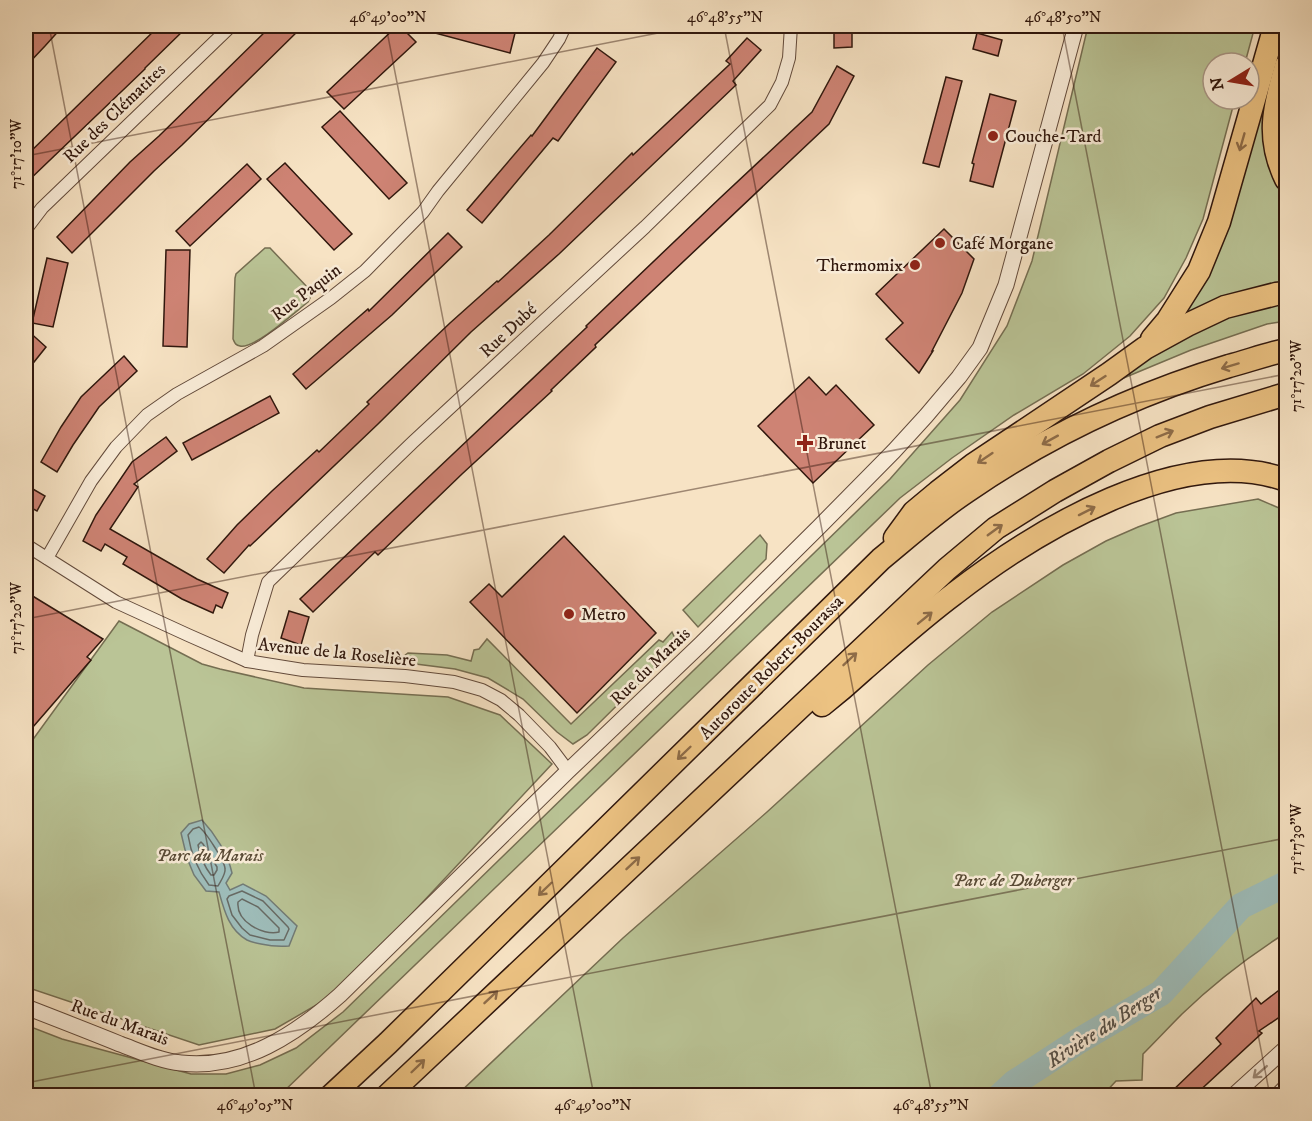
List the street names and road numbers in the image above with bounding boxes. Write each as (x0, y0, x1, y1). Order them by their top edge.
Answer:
street label: Rue des Clématites (59, 59, 170, 168)
street label: Rue Paquin (267, 259, 346, 326)
street label: Rue Dubé (476, 298, 542, 363)
street label: Autoroute Robert-Bourassa (695, 591, 849, 744)
street label: Rue du Marais (606, 623, 695, 710)
street label: Avenue de la Roselière (257, 634, 417, 672)
street label: Rue du Marais (68, 995, 172, 1051)

